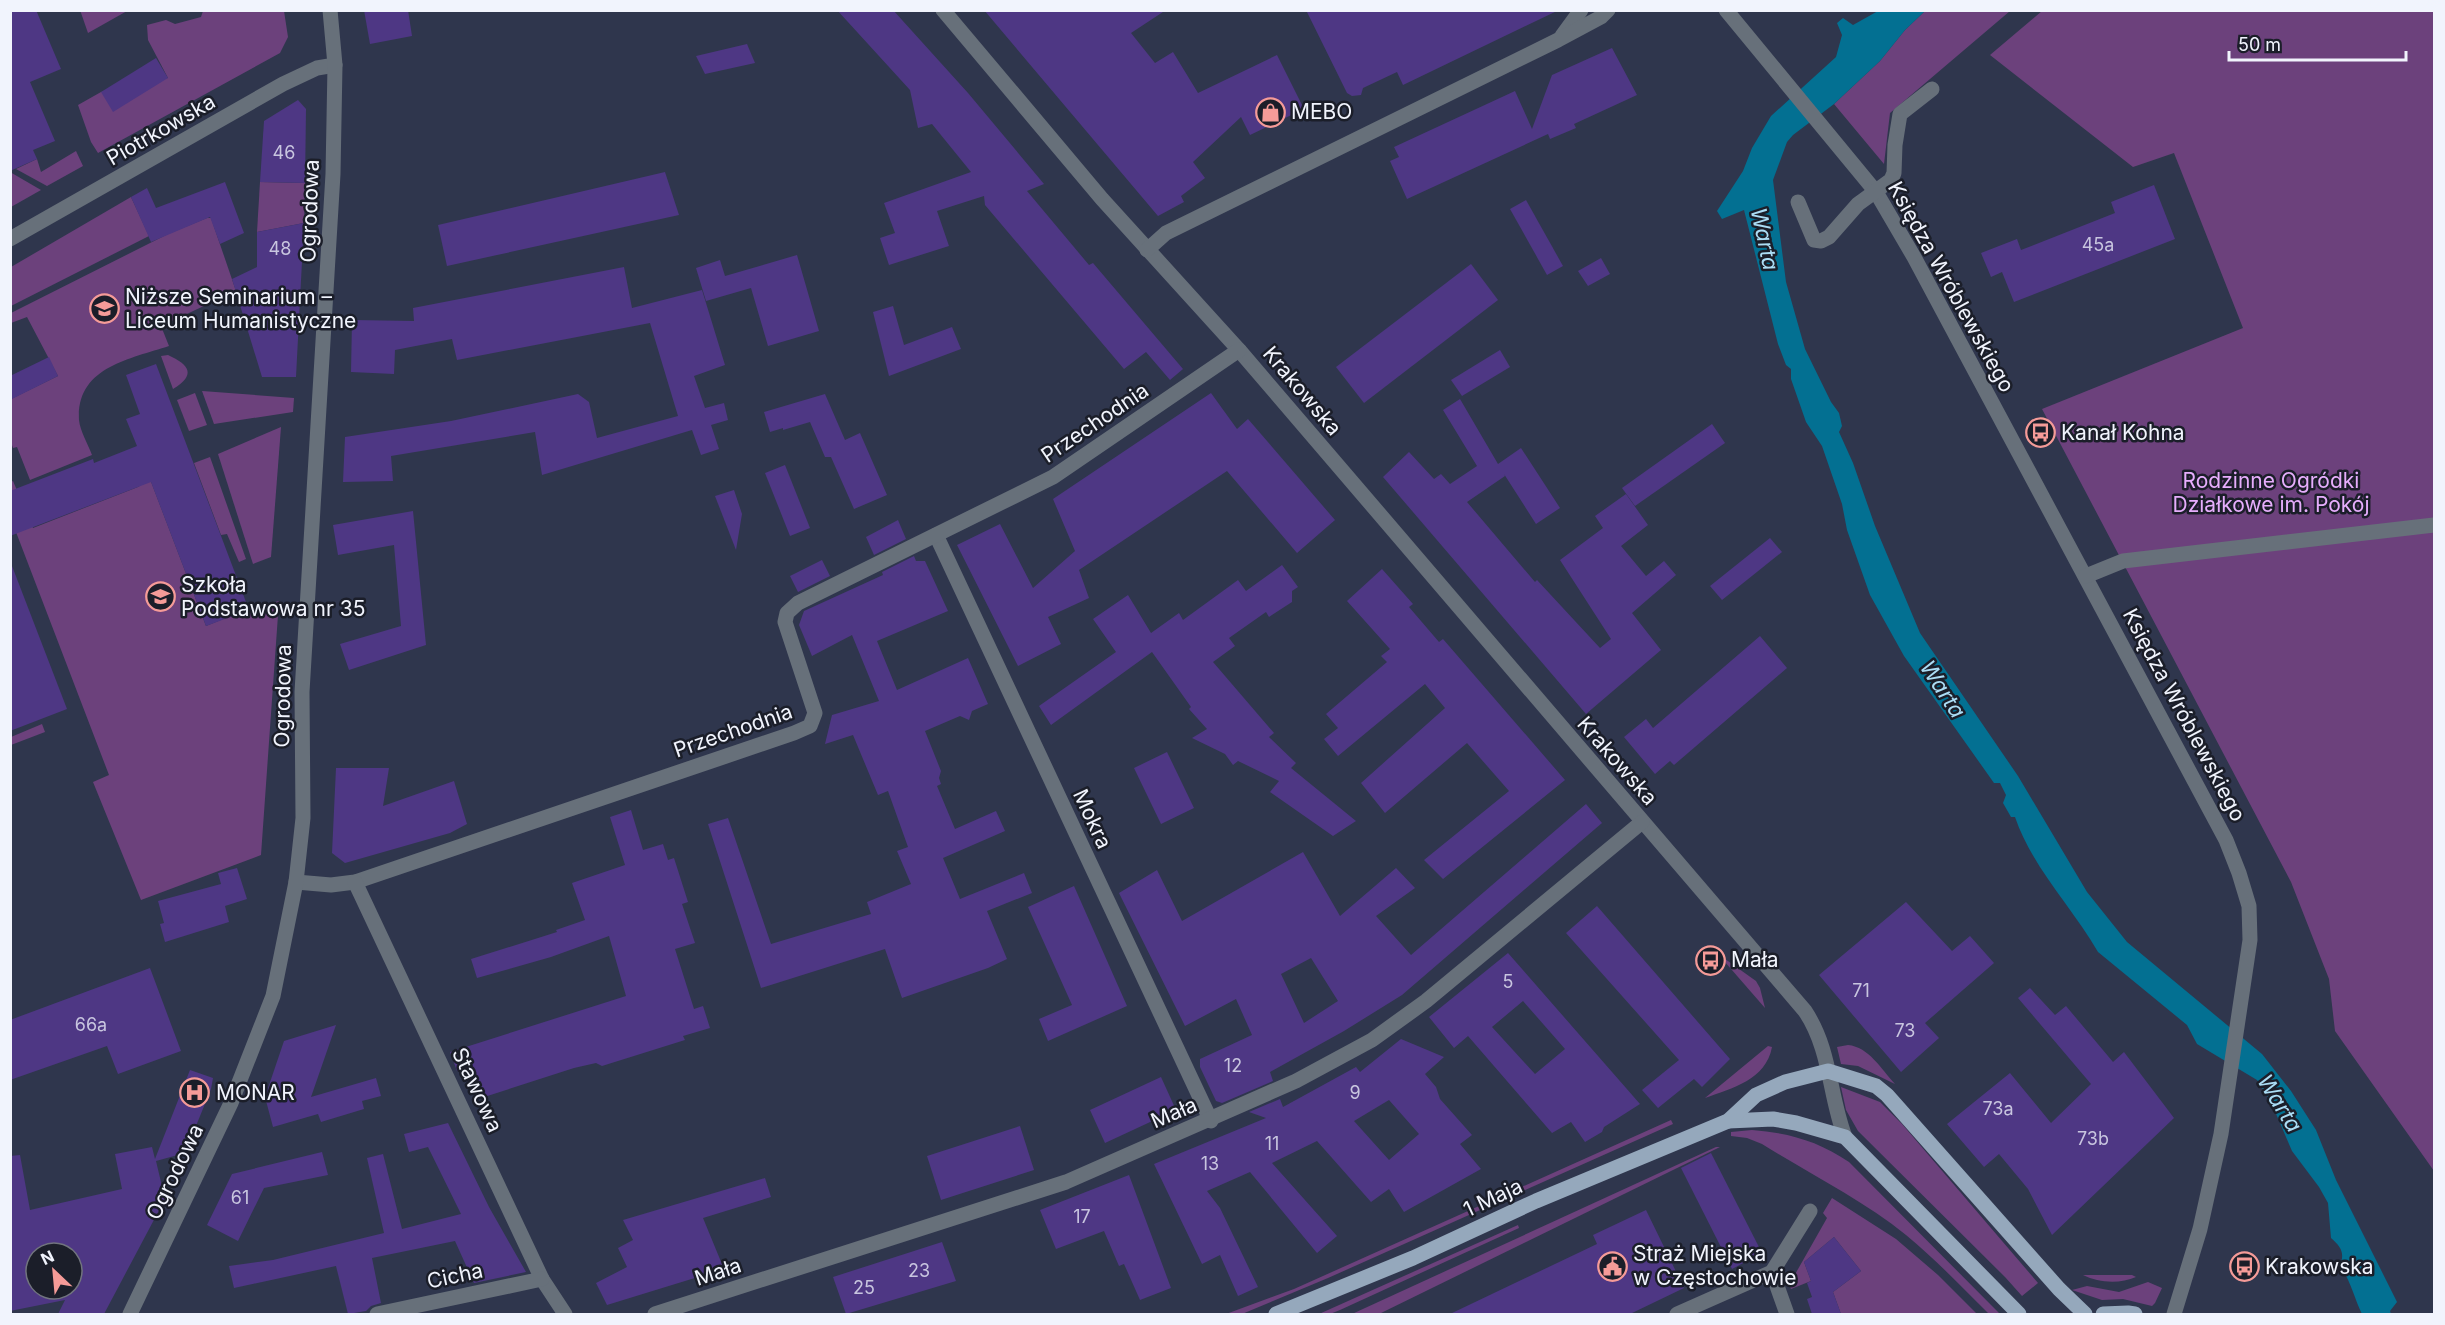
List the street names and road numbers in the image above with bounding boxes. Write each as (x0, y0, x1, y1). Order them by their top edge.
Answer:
street label: Piotrkowska (102, 88, 219, 171)
street label: Ogrodowa (295, 159, 324, 263)
street label: Księdza Wróblewskiego (1883, 177, 2020, 397)
street label: Krakowska (1258, 341, 1347, 440)
street label: Przechodnia (1036, 378, 1153, 468)
street label: Księdza Wróblewskiego (2118, 604, 2251, 825)
street label: Ogrodowa (269, 644, 296, 748)
street label: Przechodnia (670, 699, 796, 763)
street label: Krakowska (1572, 711, 1662, 810)
street label: Mokra (1068, 785, 1117, 853)
street label: Stawowa (447, 1044, 508, 1136)
street label: Mała (1147, 1092, 1201, 1133)
street label: Ogrodowa (141, 1120, 208, 1224)
street label: 1 Maja (1459, 1173, 1526, 1222)
street label: Mała (691, 1252, 744, 1291)
street label: Cicha (425, 1257, 485, 1294)

